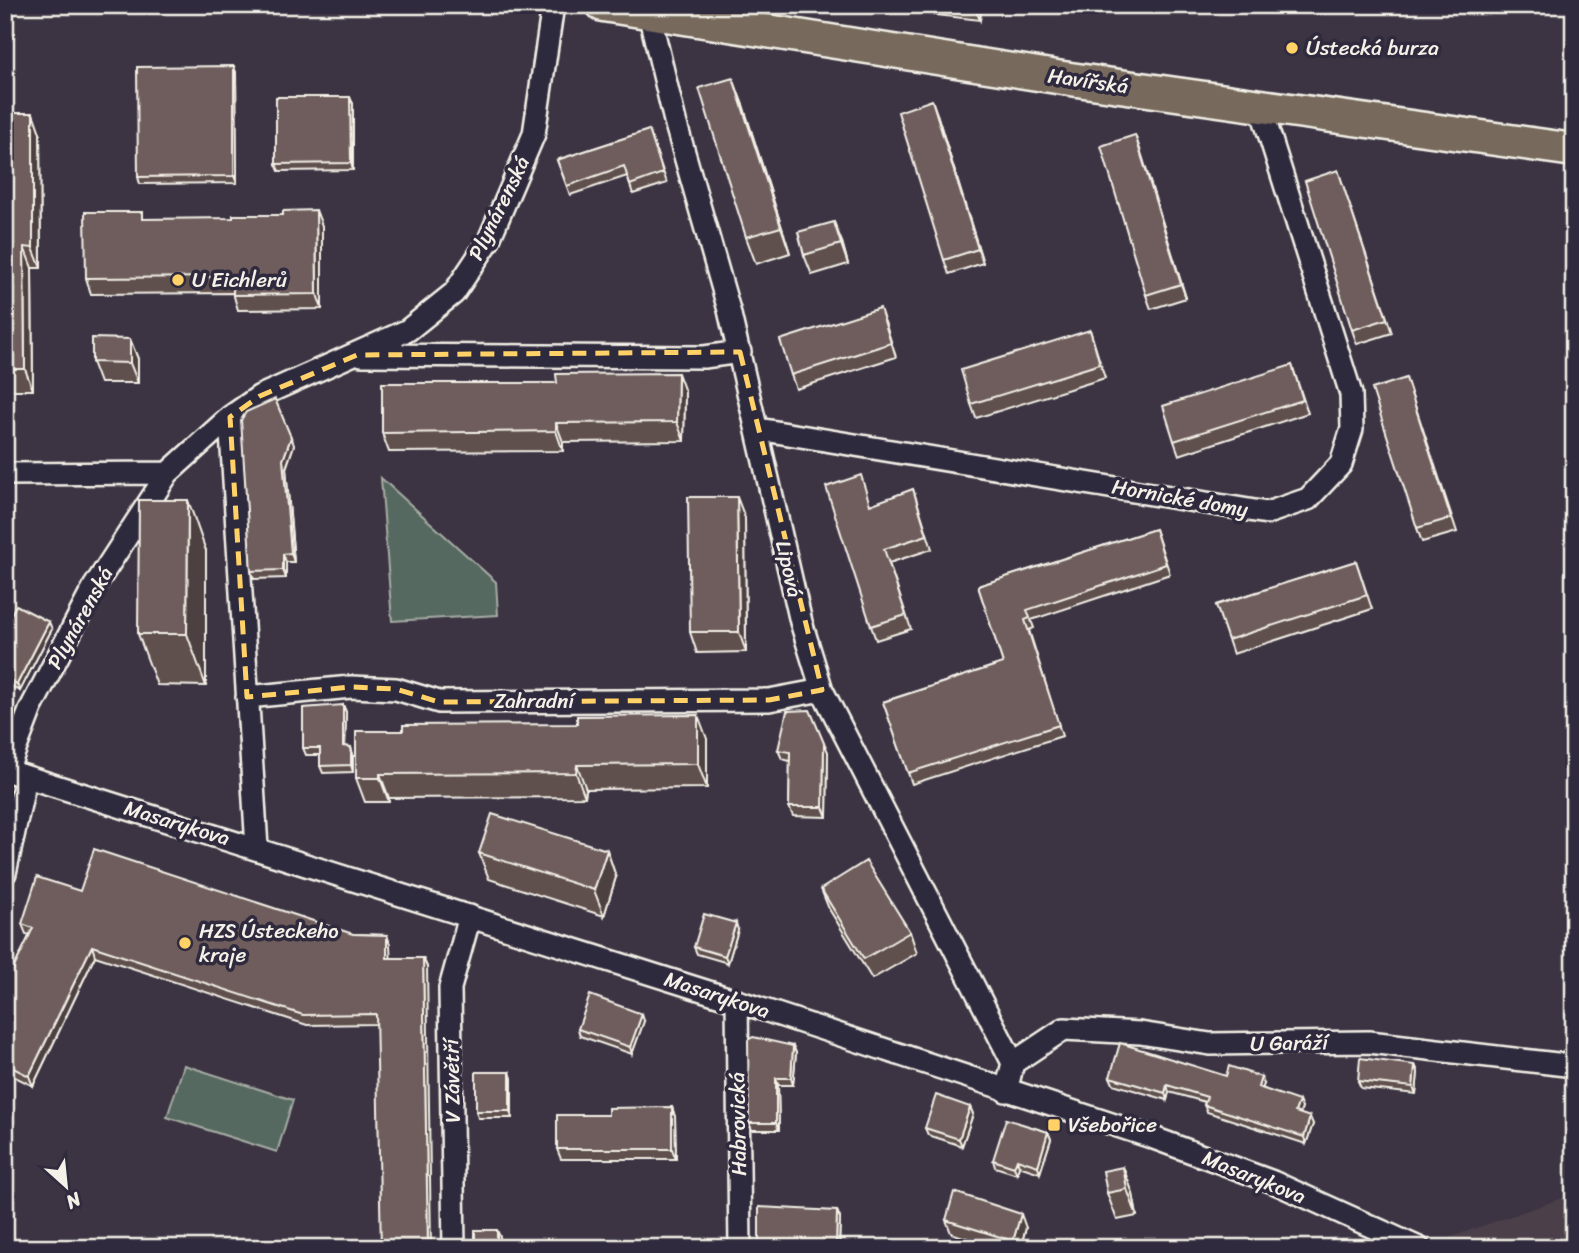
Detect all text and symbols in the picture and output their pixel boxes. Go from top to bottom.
place label: Ústecká burza [1306,29,1439,67]
marker: Ústecká burza [1284,40,1300,56]
street label: Havířská [1045,57,1131,106]
street label: Plynárenská [457,149,541,267]
place label: U Eichlerů [192,261,288,299]
marker: U Eichlerů [170,272,186,288]
street label: Hornické domy [1109,467,1251,529]
street label: Lipová [764,537,814,602]
street label: Plynárenská [36,559,124,676]
street label: Zahradní [494,682,576,720]
street label: Masarykova [119,789,235,857]
place label: HZS Ústeckeho kraje [199,912,339,974]
marker: HZS Ústeckeho kraje [177,935,193,951]
street label: Masarykova [659,960,775,1030]
street label: U Garáží [1250,1023,1330,1063]
street label: V Závětří [432,1037,472,1123]
street label: Habrovická [718,1071,758,1176]
place label: Všebořice [1068,1106,1157,1144]
marker: Všebořice [1046,1117,1062,1133]
street label: Masarykova [1196,1139,1312,1215]
north arrow [32,1152,102,1222]
text: N [59,1183,88,1219]

